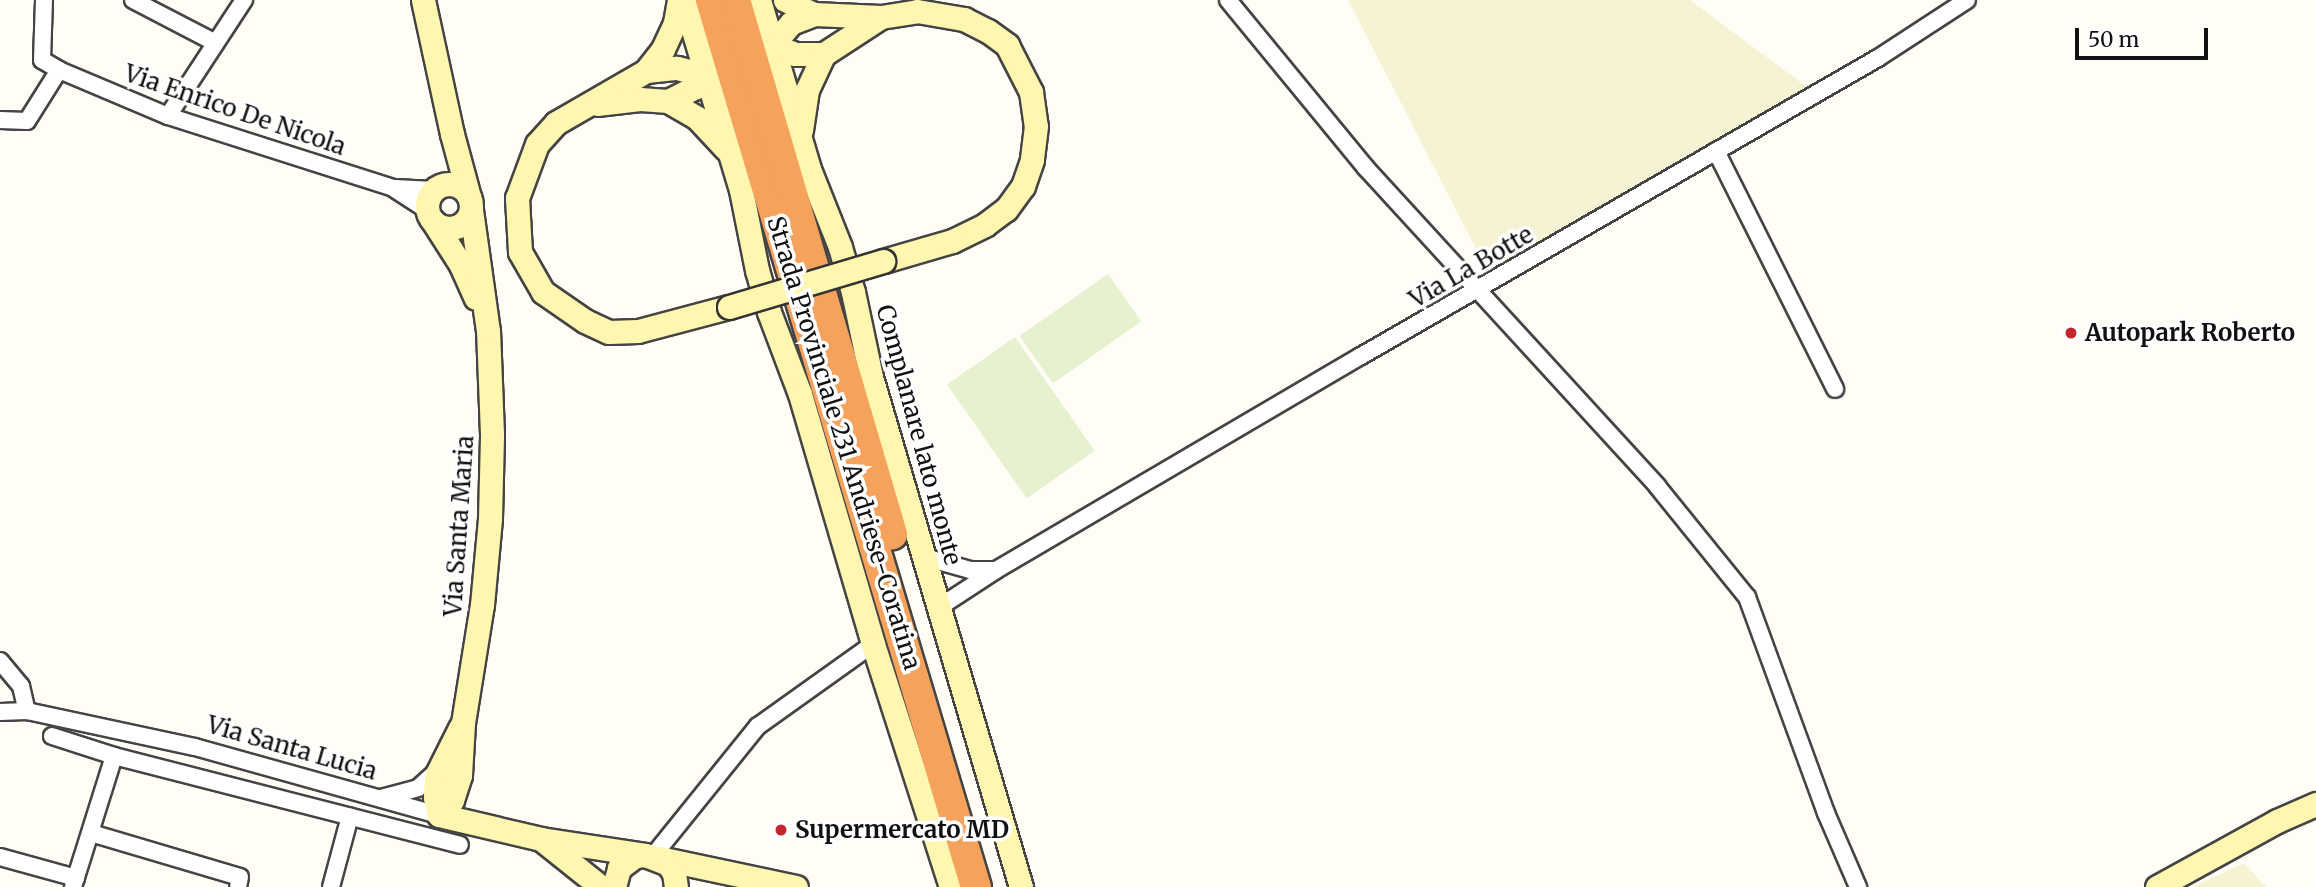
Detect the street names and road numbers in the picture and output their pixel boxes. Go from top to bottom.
street label: Via Enrico De Nicola [121,59,349,161]
street label: Strada Provinciale 231 Andriese-Coratina [761,213,927,673]
street label: Via La Botte [1404,220,1538,314]
street label: Complanare lato monte [870,302,968,568]
street label: Via Santa Maria [438,435,480,617]
street label: Via Santa Lucia [204,710,380,786]

